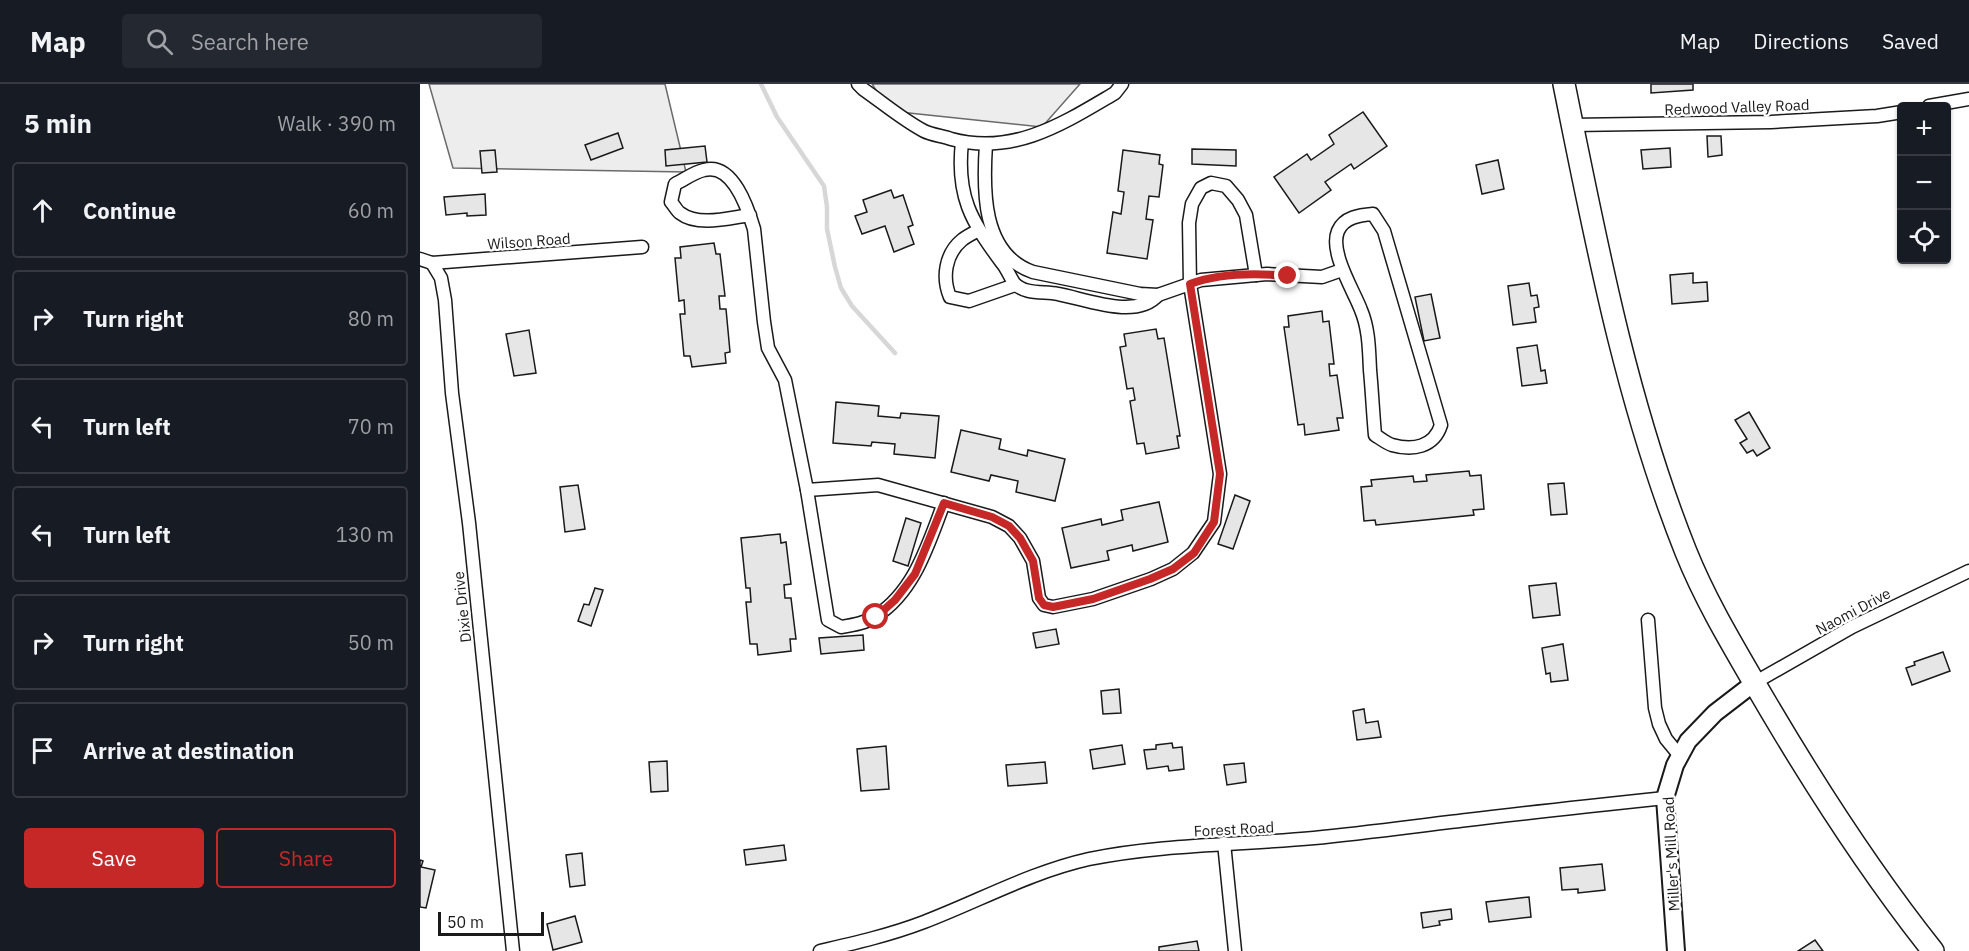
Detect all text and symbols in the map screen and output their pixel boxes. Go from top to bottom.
search box [122,14,542,68]
text: Map [30,23,86,60]
icon: search [143,25,176,58]
text: Search here [191,27,309,56]
text: Map [1680,27,1720,55]
text: Directions [1753,27,1849,55]
text: Saved [1882,27,1939,55]
street label: Redwood Valley Road [1664,95,1810,119]
map controls [1897,102,1951,264]
button: + [1897,102,1951,156]
text: 5 min [24,106,92,140]
text: Walk · 390 m [278,110,396,137]
button: − [1897,156,1951,210]
icon: ahead [26,194,59,227]
text: Continue [83,196,176,225]
text: 60 m [348,197,394,224]
button: locate [1897,210,1951,264]
street label: Wilson Road [487,229,571,253]
route end [1274,262,1300,288]
icon: right [26,302,59,335]
text: Turn right [83,304,184,333]
text: 80 m [348,305,394,332]
icon: left [26,410,59,443]
text: Turn left [83,412,171,441]
text: 70 m [348,413,394,440]
icon: left [26,518,59,551]
text: Turn left [83,520,171,549]
text: 130 m [336,521,394,548]
street label: Dixie Drive [449,570,475,644]
street label: Naomi Drive [1812,583,1894,639]
route start [862,603,888,629]
icon: right [26,626,59,659]
text: Turn right [83,628,184,657]
text: 50 m [348,629,394,656]
icon: arrive [26,734,59,767]
text: Arrive at destination [83,736,294,765]
street label: Miller's Mill Road [1659,796,1683,912]
street label: Forest Road [1193,817,1275,841]
button: Save [24,828,204,888]
button: Share [216,828,396,888]
scale bar [438,909,544,936]
text: 50 m [447,912,484,932]

